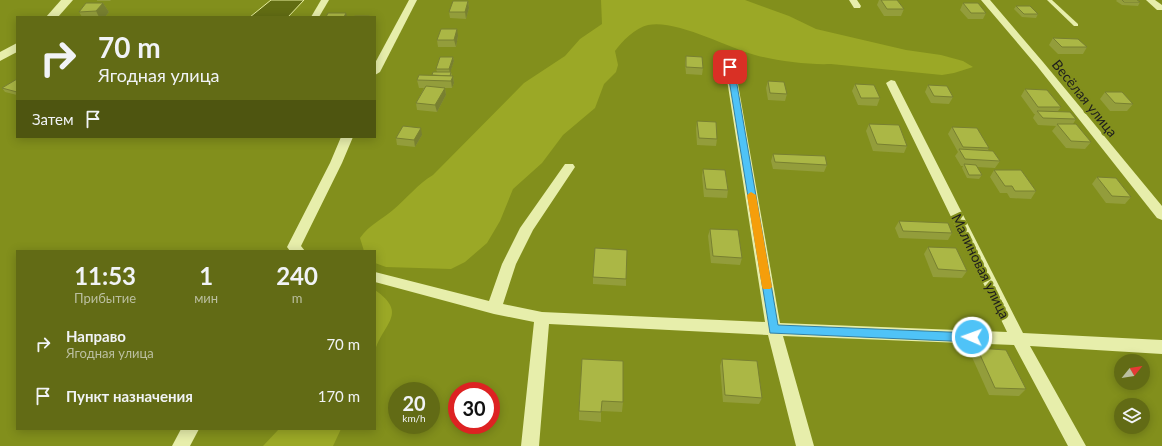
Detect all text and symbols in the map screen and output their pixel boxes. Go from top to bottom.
text: 70 m [98,30,161,64]
icon: right [32,32,84,84]
pin [713,50,747,84]
icon: arrive [719,56,741,78]
street label: Весёлая улица [1049,56,1121,140]
text: Ягодная улица [98,64,220,86]
icon: arrive [82,108,104,130]
text: Затем [32,110,74,128]
street label: Малиновая улица [948,211,1014,321]
text: 11:53 [74,261,136,290]
text: 1 [199,261,213,290]
text: 240 [276,261,318,290]
text: Прибытие [74,290,136,306]
text: мин [194,290,218,306]
text: m [292,290,302,306]
position arrow [951,316,993,358]
text: Направо [66,327,126,345]
icon: right [32,333,54,355]
text: 70 m [326,335,360,353]
text: Ягодная улица [66,345,154,361]
north arrow [1114,354,1150,390]
map controls [1114,354,1150,434]
speed limit sign: 30 [448,382,500,434]
icon: arrive [32,385,54,407]
text: Пункт назначения [66,387,193,405]
text: 170 m [318,387,360,405]
text: 20 [402,391,426,415]
button: layers [1114,398,1150,434]
text: km/h [402,412,426,424]

